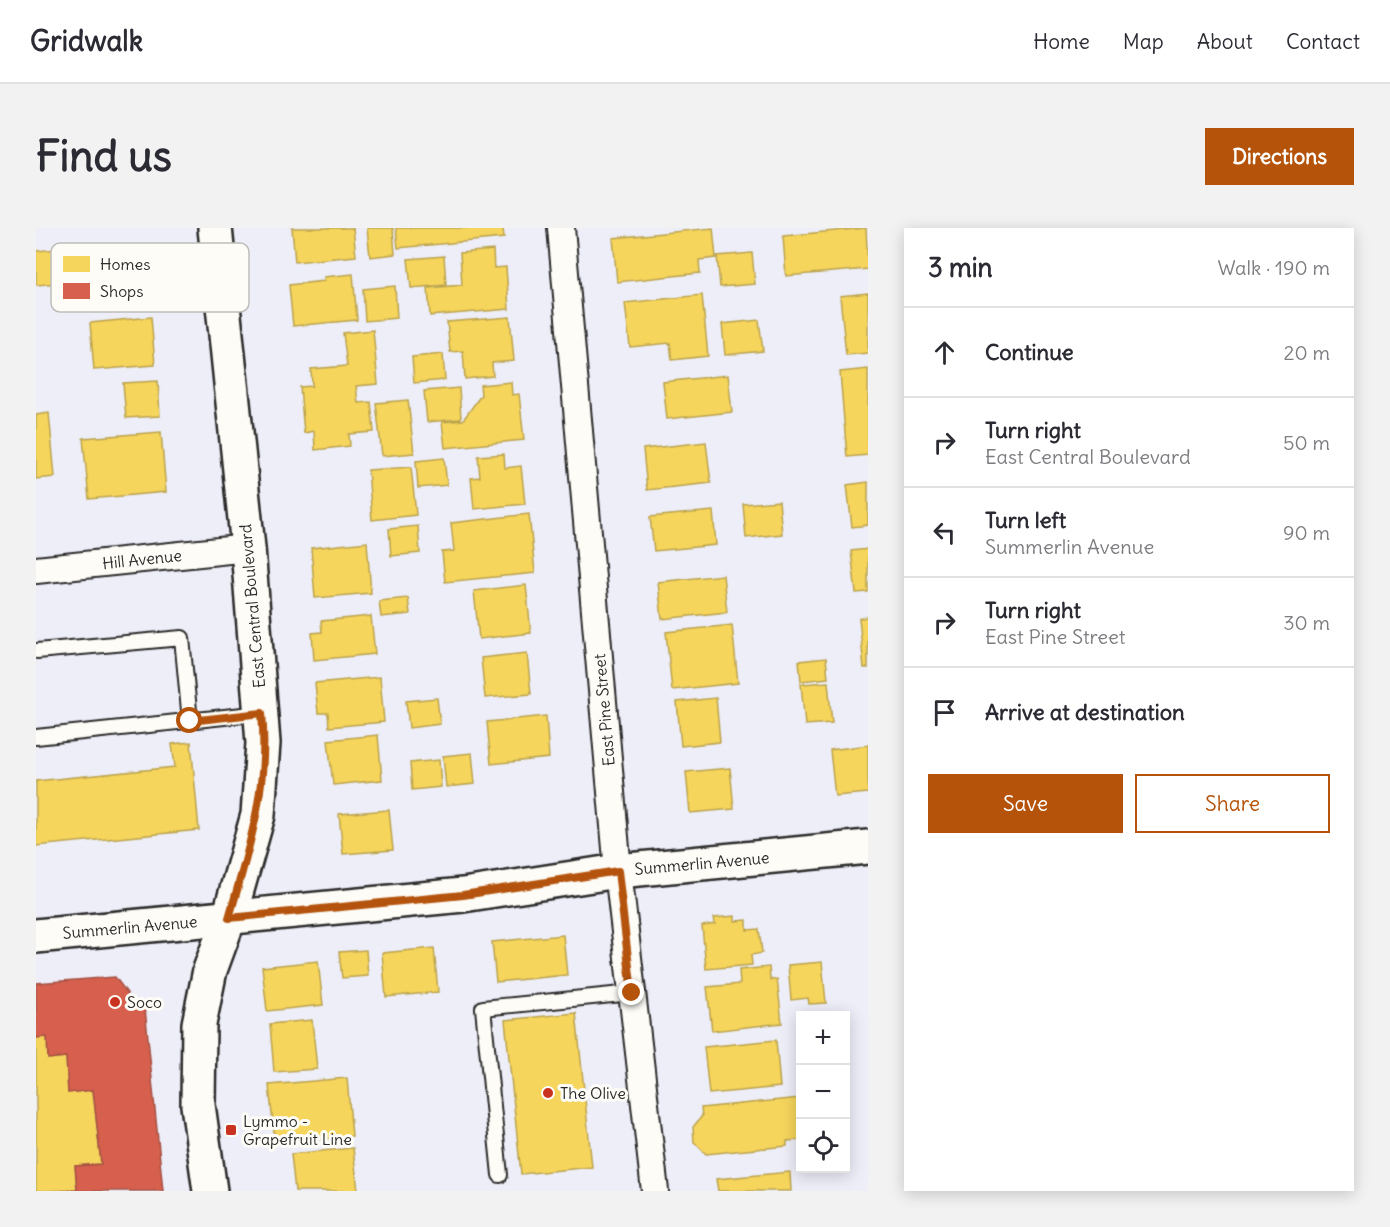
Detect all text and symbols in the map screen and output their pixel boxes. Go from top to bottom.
text: Gridwalk [30,23,143,59]
text: Home [1033,28,1090,55]
text: Map [1123,28,1164,55]
text: About [1197,28,1253,55]
text: Contact [1286,28,1360,55]
button: Directions [1205,128,1354,185]
text: Find us [36,130,172,182]
legend [51,243,249,312]
text: 3 min [928,251,993,284]
text: Homes [100,254,150,274]
text: Walk · 190 m [1218,255,1330,280]
text: Shops [100,281,144,301]
icon: ahead [928,336,961,369]
text: Continue [985,338,1074,366]
text: 20 m [1284,340,1330,365]
text: Turn right [985,416,1081,444]
icon: right [928,426,961,459]
text: 50 m [1283,430,1330,455]
text: East Central Boulevard [985,444,1191,469]
text: Turn left [985,506,1066,534]
icon: left [928,516,961,549]
text: 90 m [1283,520,1330,545]
street label: East Central Boulevard [235,523,269,689]
text: Summerlin Avenue [985,534,1154,559]
street label: Hill Avenue [101,545,183,573]
text: Turn right [985,596,1081,624]
icon: right [928,606,961,639]
text: 30 m [1283,610,1330,635]
text: East Pine Street [985,624,1125,649]
street label: East Pine Street [589,653,619,767]
icon: arrive [928,696,961,729]
text: Arrive at destination [985,698,1185,726]
route start [176,707,202,733]
button: Save [928,774,1123,833]
button: Share [1135,774,1330,833]
street label: Summerlin Avenue [634,847,770,879]
street label: Summerlin Avenue [62,911,198,943]
route end [618,979,644,1005]
place label: Soco [127,992,162,1012]
marker: Soco [108,995,122,1009]
map controls [796,1011,850,1173]
button: + [796,1011,850,1065]
button: − [796,1065,850,1119]
place label: The Olive [560,1083,626,1103]
marker: The Olive [541,1086,555,1100]
place label: Lymmo - Grapefruit Line [243,1111,352,1149]
button: locate [796,1119,850,1173]
marker: Lymmo - Grapefruit Line [224,1123,238,1137]

